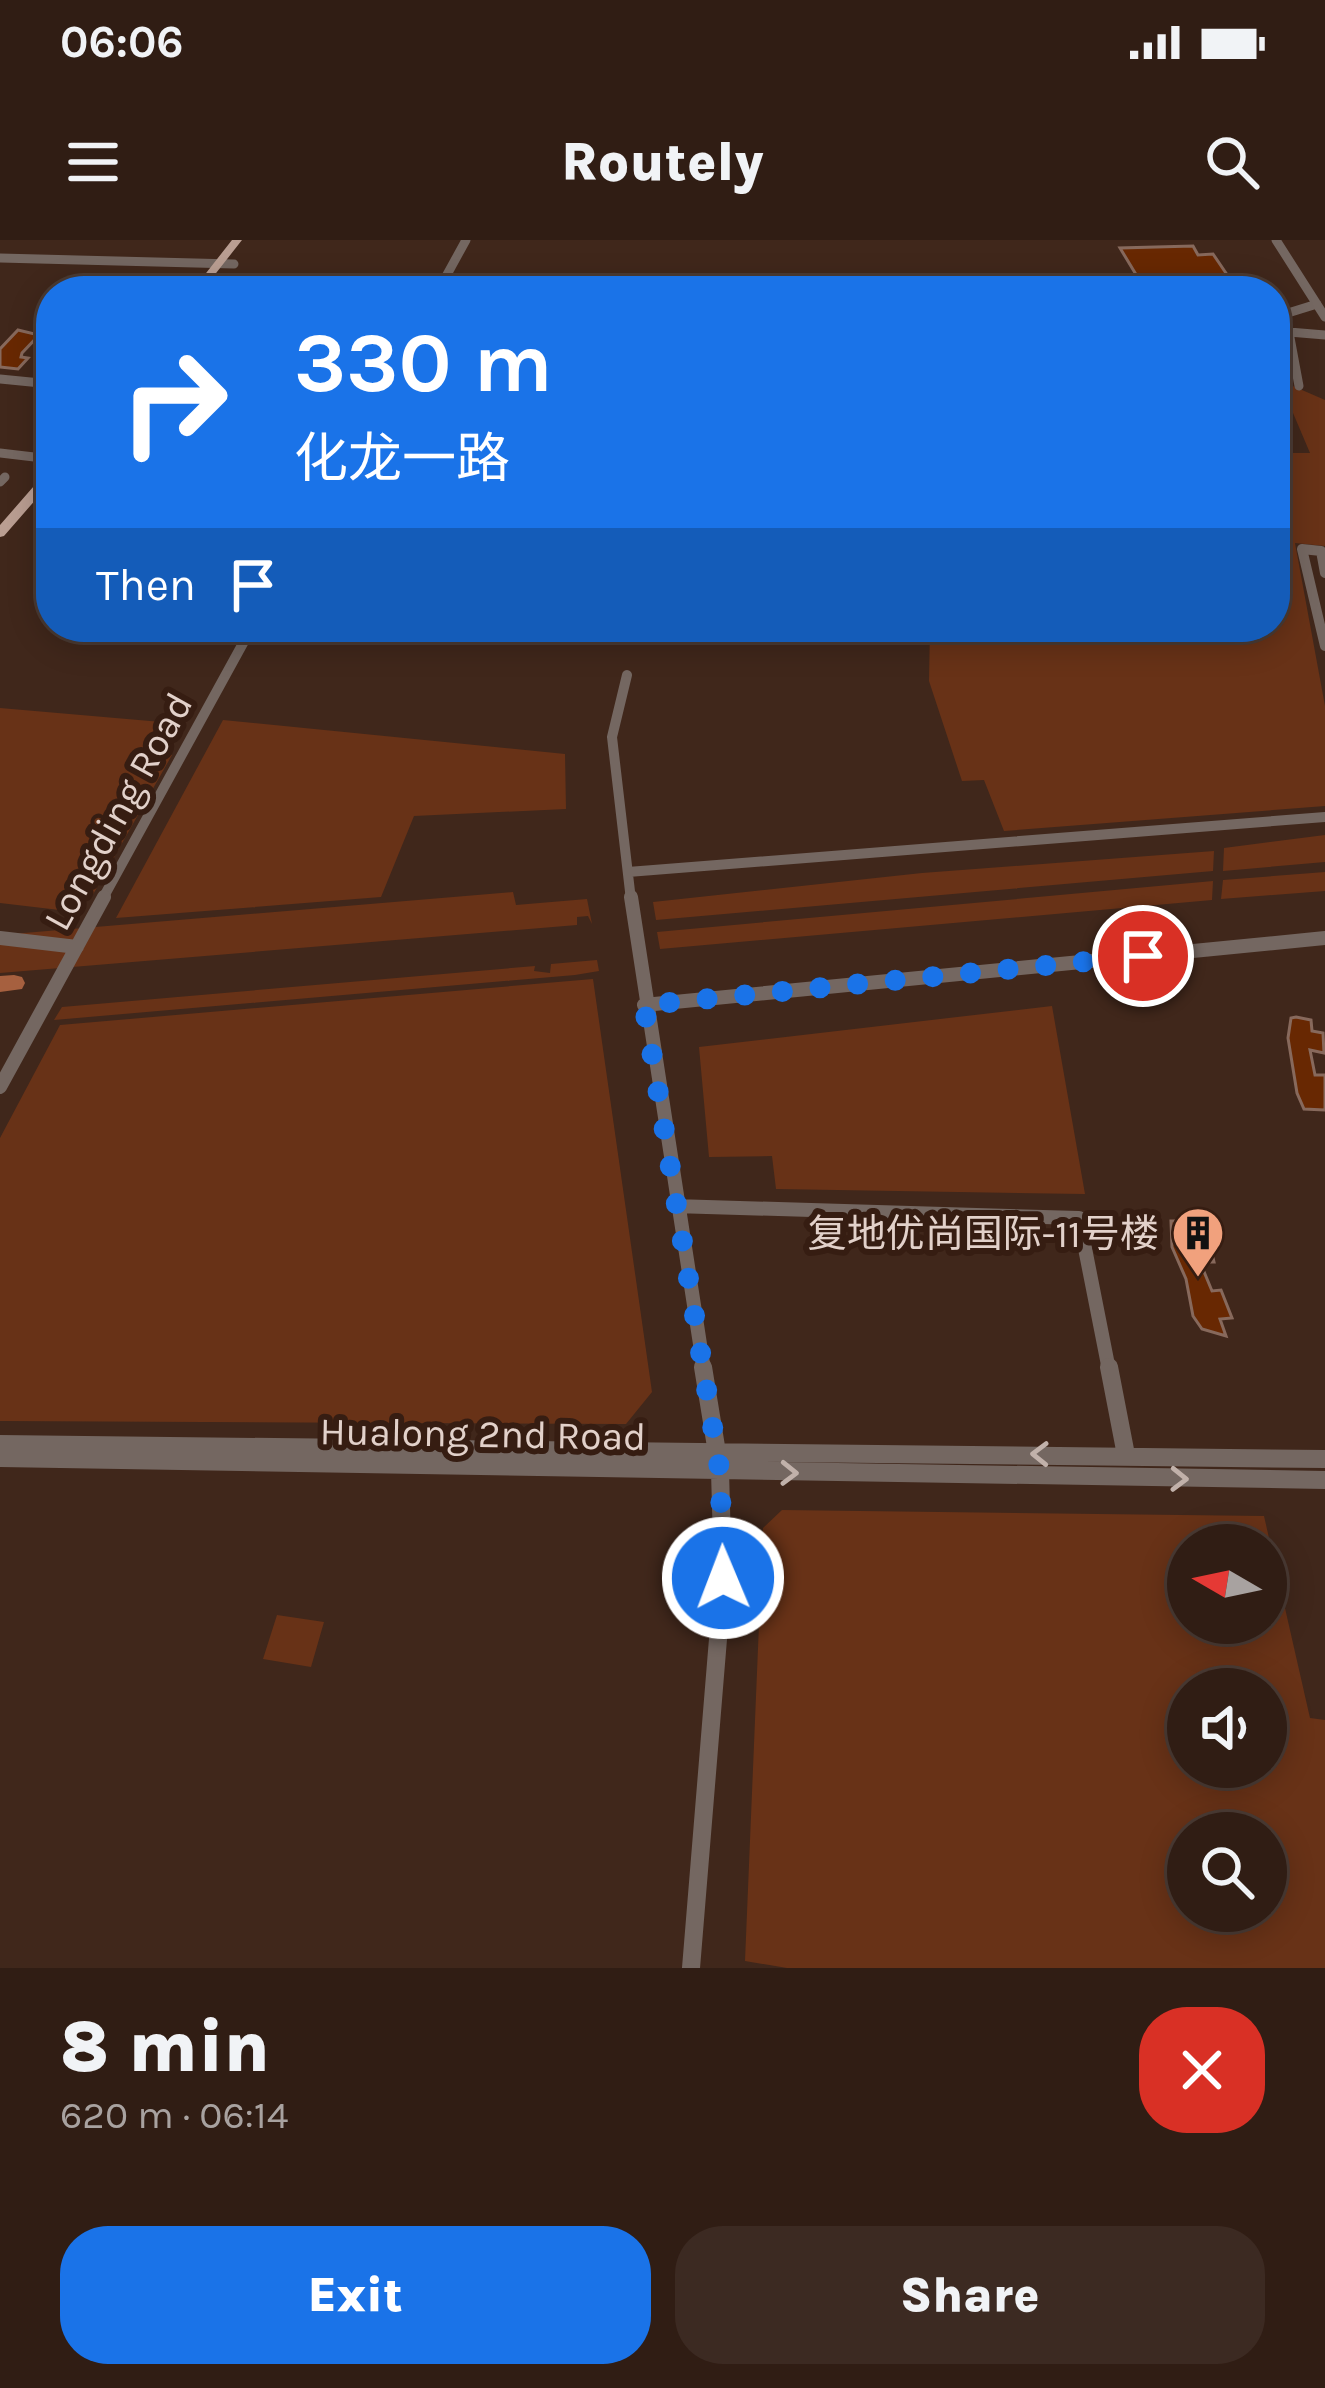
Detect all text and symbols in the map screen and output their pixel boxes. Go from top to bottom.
text: 06:06 [60,16,184,68]
icon: menu [60,129,126,195]
icon: search [1199,129,1265,195]
text: Routely [561,130,764,194]
text: 330 m [294,314,553,412]
icon: right [96,324,252,480]
text: 化龙一路 [294,427,510,491]
icon: arrive [220,552,286,618]
text: Then [96,559,196,611]
street label: Longding Road [34,685,202,938]
pin [1092,905,1194,1007]
icon: arrive [1110,923,1176,989]
building icon: 复地优尚国际-11号楼 [1170,1205,1226,1279]
place label: 复地优尚国际-11号楼 [808,1211,1159,1257]
street label: Hualong 2nd Road [319,1408,647,1460]
one-way arrow [1030,1441,1049,1467]
one-way arrow [780,1459,799,1485]
one-way arrow [1170,1465,1189,1491]
position arrow [660,1515,786,1641]
north arrow [1167,1524,1287,1644]
map controls [1167,1524,1287,1932]
button: sound [1167,1668,1287,1788]
button: search [1167,1812,1287,1932]
text: 8 min [60,2005,270,2089]
button: close [1139,2007,1265,2133]
text: 620 m · 06:14 [60,2092,288,2138]
button: Exit [60,2226,651,2364]
button: Share [675,2226,1265,2364]

